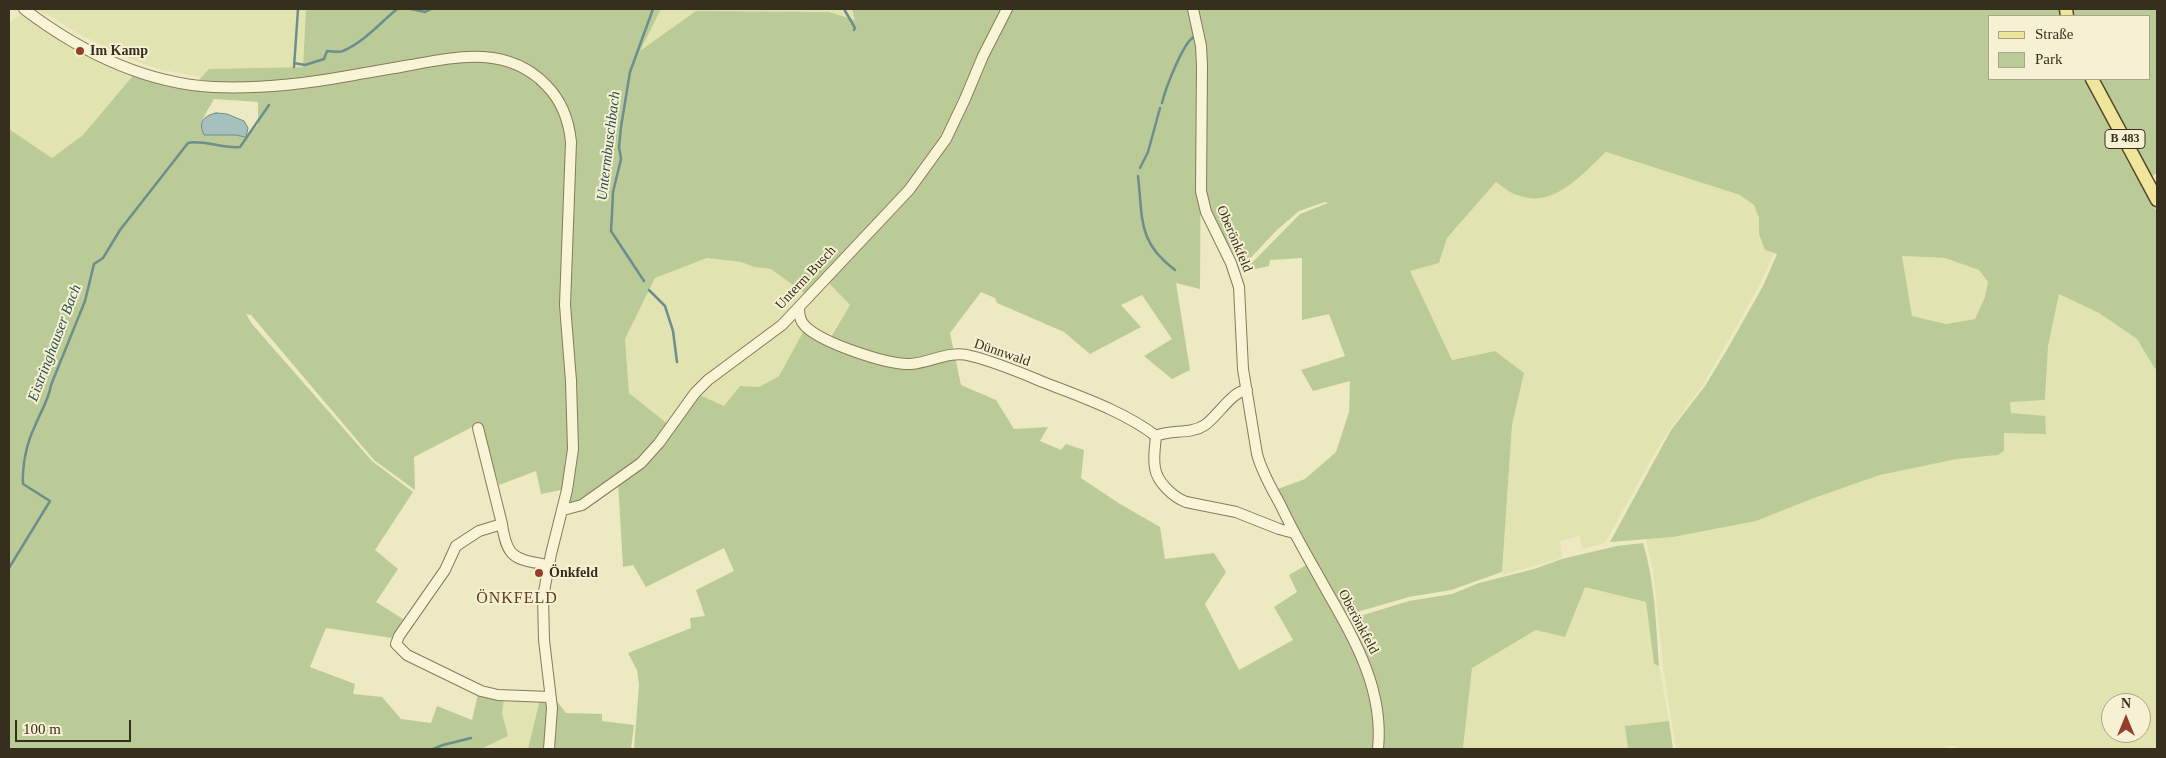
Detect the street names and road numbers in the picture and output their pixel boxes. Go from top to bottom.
road number: B 483 [2105,130,2145,148]
street label: Oberönkfeld [1212,203,1256,275]
street label: Unterm Busch [772,243,840,313]
street label: Dünnwald [972,336,1032,370]
street label: Oberönkfeld [1334,587,1382,657]

